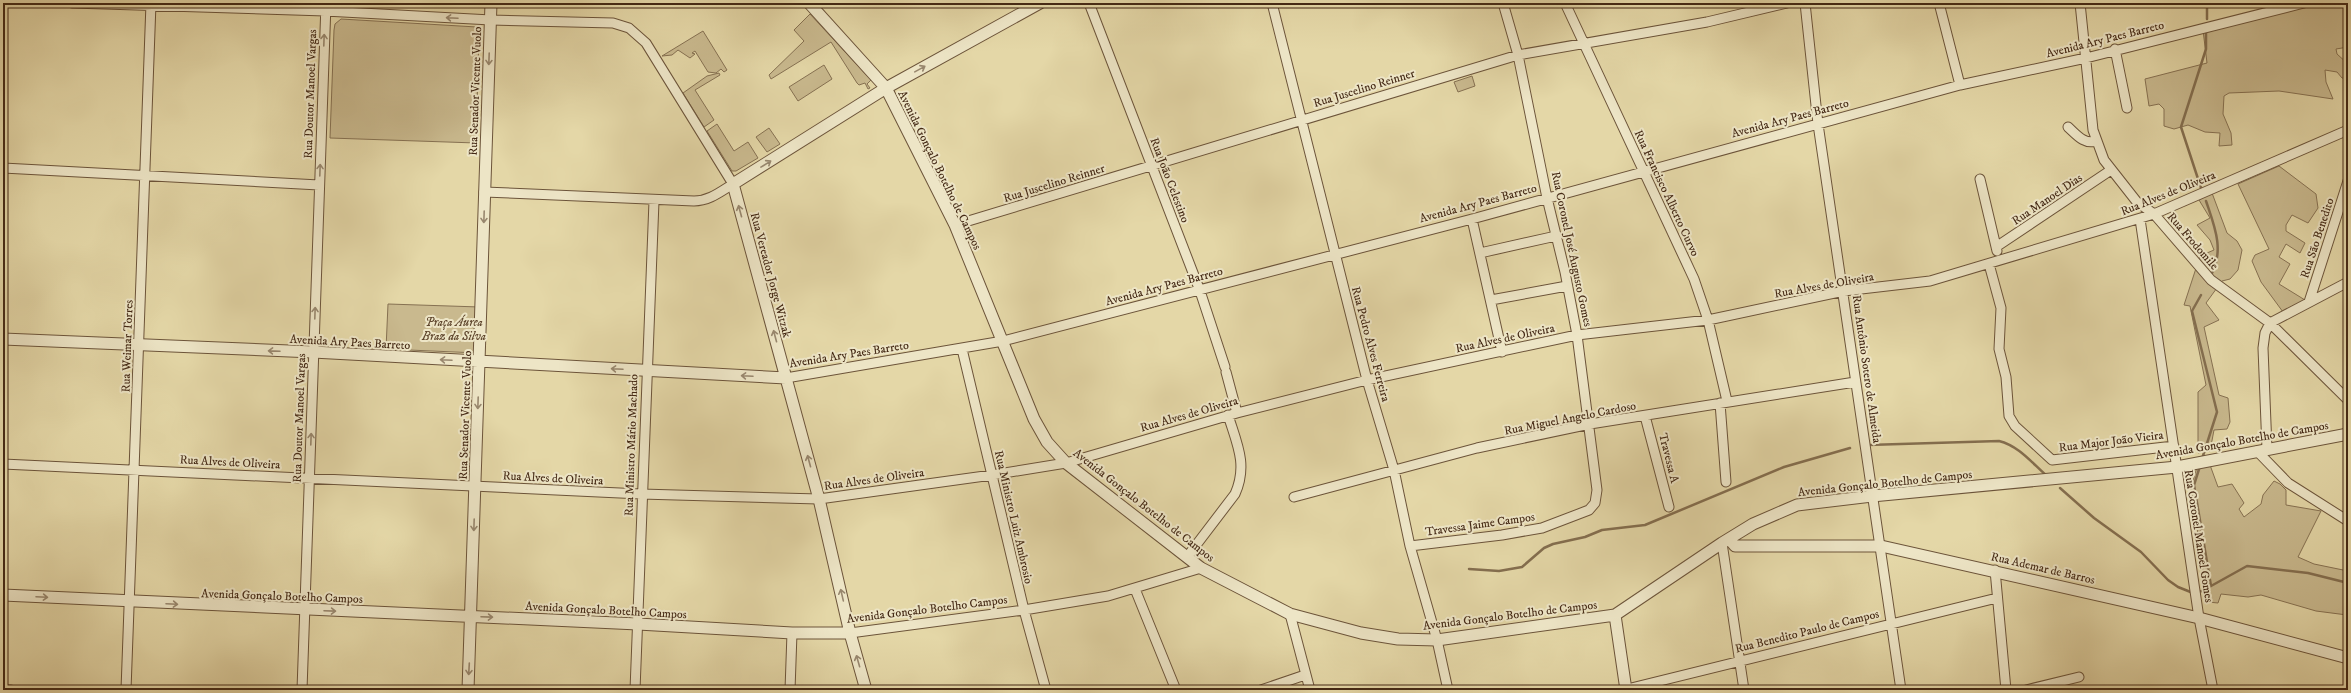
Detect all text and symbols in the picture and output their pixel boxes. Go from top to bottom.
one-way arrow [446,15,459,22]
street label: Avenida Ary Paes Barreto [2045,18,2166,61]
street label: Rua Senador Vicente Vuolo [466,26,485,156]
street label: Rua Doutor Manoel Vargas [301,29,320,159]
one-way arrow [321,34,328,47]
one-way arrow [485,52,493,65]
one-way arrow [914,65,926,72]
street label: Rua Juscelino Reinner [1312,66,1417,111]
street label: Avenida Gonçalo Botelho de Campos [894,88,985,252]
street label: Avenida Ary Paes Barreto [1730,96,1851,141]
street label: Rua Francisco Alberto Curvo [1631,128,1703,259]
street label: Rua João Celestino [1146,136,1193,225]
one-way arrow [760,159,772,167]
street label: Rua Juscelino Reinner [1002,161,1107,206]
one-way arrow [316,164,323,177]
street label: Rua Alves de Oliveira [2119,167,2219,219]
street label: Rua Coronel José Augusto Gomes [1548,170,1595,328]
street label: Rua Manoel Dias [2009,170,2085,229]
street label: Avenida Ary Paes Barreto [1418,181,1539,226]
street label: Rua São Benedito [2297,196,2338,280]
one-way arrow [736,204,743,217]
one-way arrow [480,210,488,223]
street label: Rua Frodomile [2164,210,2222,273]
street label: Rua Vereador Jorge Witzak [747,211,794,339]
street label: Avenida Ary Paes Barreto [1104,264,1225,309]
street label: Rua Alves de Oliveira [1773,269,1876,302]
street label: Rua Pedro Alves Ferreira [1348,285,1393,404]
street label: Rua Antônio Sotero de Almeida [1849,294,1884,445]
street label: Rua Weimar Torres [118,299,137,393]
one-way arrow [311,307,318,320]
park label: Praça Áurea Braz da Silva [421,314,486,344]
street label: Rua Alves de Oliveira [1454,320,1557,356]
one-way arrow [771,330,778,343]
street label: Avenida Ary Paes Barreto [289,332,411,353]
street label: Avenida Ary Paes Barreto [788,338,910,371]
one-way arrow [268,347,281,355]
street label: Rua Senador Vicente Vuolo [456,350,475,480]
street label: Rua Doutor Manoel Vargas [290,353,309,483]
one-way arrow [440,356,453,363]
one-way arrow [611,366,624,373]
one-way arrow [741,372,754,380]
street label: Rua Ministro Mário Machado [622,374,641,516]
street label: Rua Alves de Oliveira [1139,393,1241,436]
one-way arrow [474,396,482,409]
street label: Rua Miguel Angelo Cardoso [1503,398,1638,439]
street label: Avenida Gonçalo Botelho de Campos [2154,418,2330,463]
street label: Rua Major João Vieira [2058,428,2165,455]
street label: Travessa A [1655,432,1682,485]
one-way arrow [307,433,314,446]
street label: Avenida Gonçalo Botelho de Campos [1070,446,1217,565]
street label: Rua Ministro Luiz Ambrosio [991,449,1036,585]
street label: Rua Alves de Oliveira [179,452,282,473]
one-way arrow [805,455,812,468]
street label: Rua Alves de Oliveira [823,465,926,494]
street label: Avenida Gonçalo Botelho de Campos [1797,467,1973,500]
street label: Rua Alves de Oliveira [502,468,605,489]
street label: Rua Coronel Manoel Gomes [2181,469,2216,604]
street label: Travessa Jaime Campos [1424,509,1536,540]
one-way arrow [471,518,478,531]
street label: Rua Ademar de Barros [1989,549,2096,588]
street label: Avenida Gonçalo Botelho Campos [201,586,363,607]
one-way arrow [837,588,845,601]
street label: Avenida Gonçalo Botelho Campos [846,592,1008,627]
one-way arrow [35,593,48,601]
street label: Avenida Gonçalo Botelho de Campos [1422,597,1598,634]
street label: Avenida Gonçalo Botelho Campos [525,599,687,622]
one-way arrow [165,600,178,608]
street label: Rua Benedito Paulo de Campos [1734,606,1881,657]
one-way arrow [323,607,336,615]
one-way arrow [480,613,493,621]
one-way arrow [854,655,861,668]
one-way arrow [465,662,473,675]

